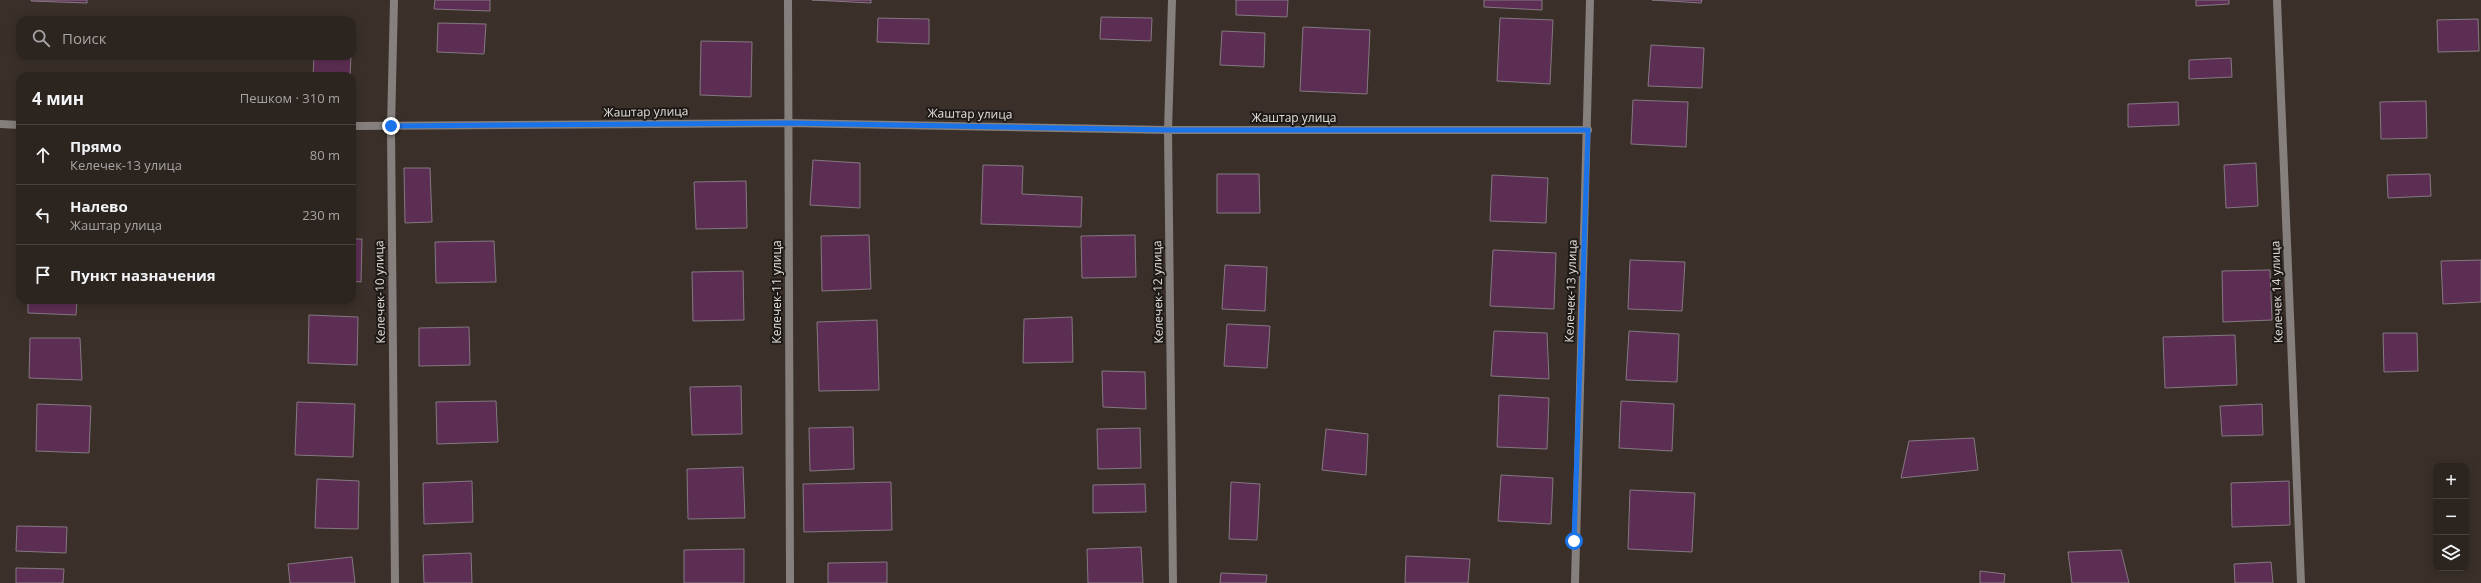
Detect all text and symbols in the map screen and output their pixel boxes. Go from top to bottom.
search box [16,16,356,60]
icon: search [30,27,52,49]
text: Поиск [62,28,106,48]
text: 4 мин [32,87,84,110]
text: Пешком · 310 m [240,89,340,107]
street label: Жаштар улица [603,102,689,121]
street label: Жаштар улица [927,104,1013,123]
street label: Жаштар улица [1252,109,1336,126]
route end [382,117,400,135]
text: Прямо [70,136,122,156]
icon: ahead [32,144,54,166]
text: 80 m [310,146,340,164]
text: Келечек-13 улица [70,156,182,174]
text: Налево [70,196,128,216]
icon: left [32,204,54,226]
text: 230 m [302,206,340,224]
text: Жаштар улица [70,216,162,234]
street label: Келечек-13 улица [1560,239,1581,343]
street label: Келечек-10 улица [370,240,389,344]
street label: Келечек-11 улица [768,240,785,344]
street label: Келечек-12 улица [1148,240,1167,344]
street label: Келечек 14 улица [2266,240,2287,344]
icon: arrive [32,264,54,286]
text: Пункт назначения [70,265,216,285]
map controls [2433,463,2469,571]
button: + [2433,463,2469,499]
button: − [2433,499,2469,535]
route start [1565,532,1583,550]
button: layers [2433,535,2469,571]

